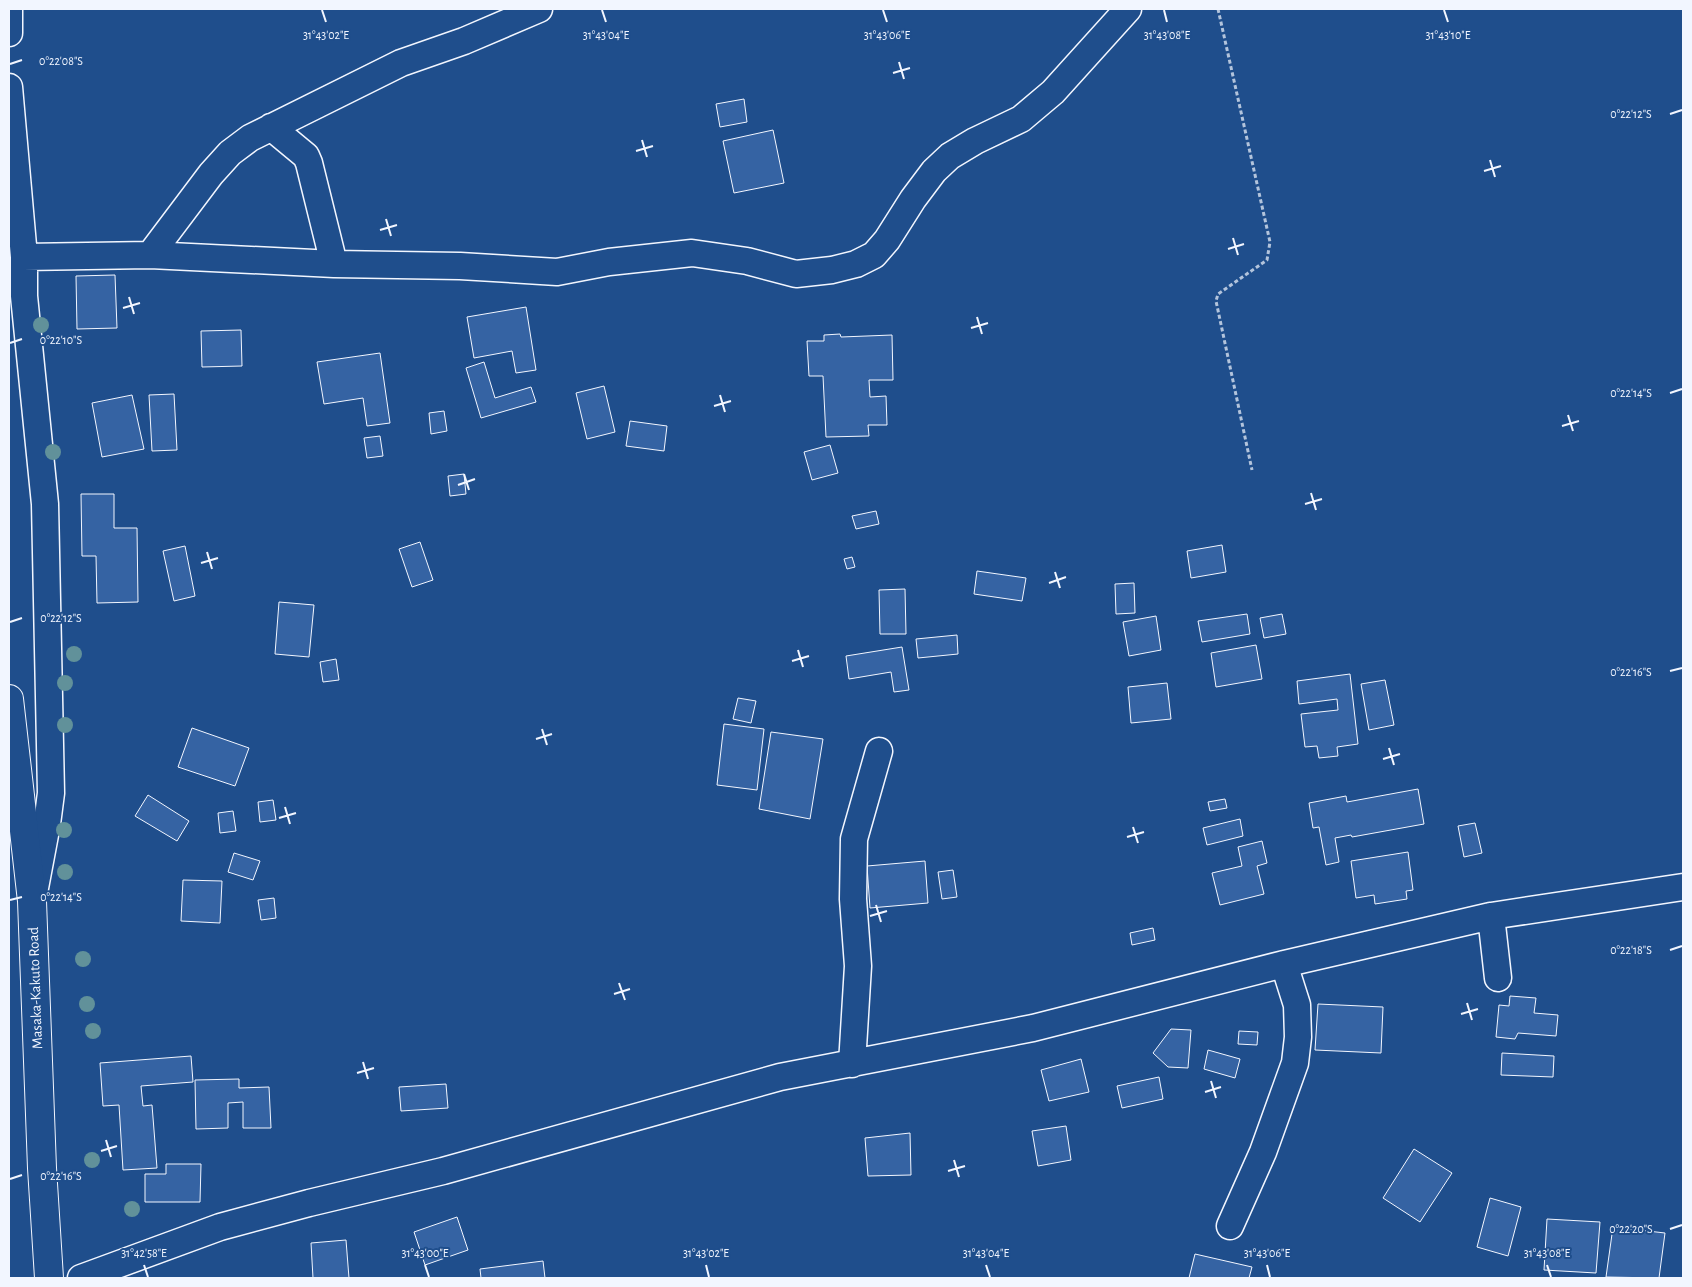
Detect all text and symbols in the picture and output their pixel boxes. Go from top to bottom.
text: 31°43'02"E [303,29,349,41]
text: 31°43'04"E [583,29,629,41]
text: 31°43'06"E [864,29,910,41]
text: 31°43'08"E [1144,29,1190,41]
text: 31°43'10"E [1426,29,1471,41]
text: 0°22'08"S [39,55,83,67]
text: 0°22'12"S [1610,108,1652,120]
text: 0°22'10"S [40,334,82,346]
text: 0°22'14"S [1610,387,1652,399]
text: 0°22'12"S [40,612,82,624]
text: 0°22'16"S [1610,666,1652,678]
text: 0°22'14"S [40,891,82,903]
street label: Masaka-Kakuto Road [26,926,45,1049]
text: 0°22'18"S [1610,944,1652,956]
text: 0°22'16"S [40,1170,82,1182]
text: 0°22'20"S [1609,1223,1653,1235]
text: 31°42'58"E [121,1247,167,1259]
text: 31°43'00"E [401,1247,449,1259]
text: 31°43'02"E [683,1247,729,1259]
text: 31°43'04"E [963,1247,1009,1259]
text: 31°43'06"E [1244,1247,1290,1259]
text: 31°43'08"E [1524,1247,1570,1259]

